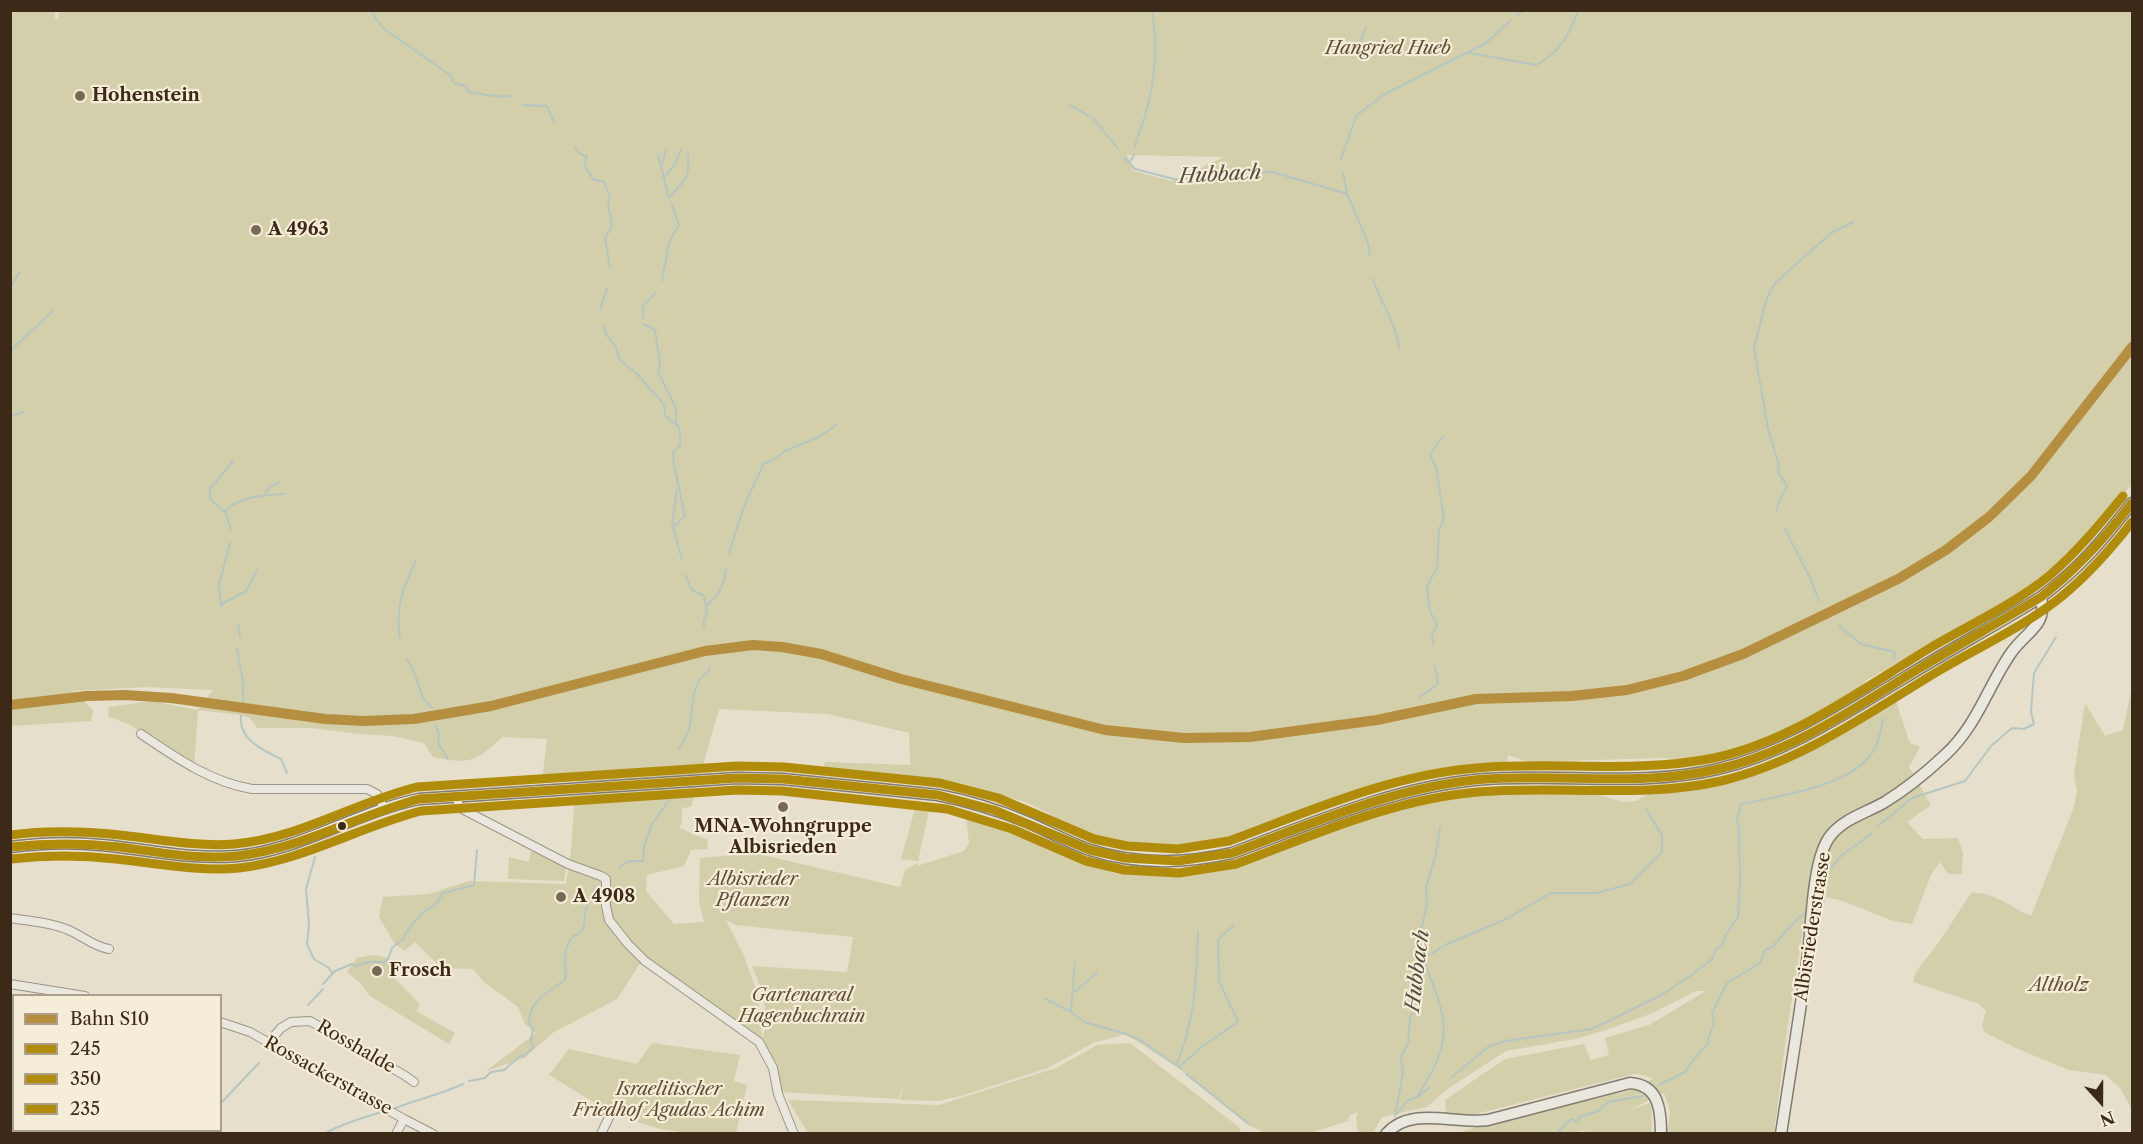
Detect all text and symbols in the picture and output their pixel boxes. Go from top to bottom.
park label: Hangried Hueb [1325,38,1451,60]
place label: Hohenstein [92,85,200,107]
marker: Hohenstein [73,89,87,103]
water label: Hubbach [1178,161,1262,189]
place label: A 4963 [268,219,329,241]
marker: A 4963 [249,223,263,237]
marker: MNA-Wohngruppe Albisrieden [776,800,790,814]
place label: MNA-Wohngruppe Albisrieden [694,816,872,858]
unlabelled marker [336,820,348,832]
street label: Albisriederstrasse [1790,851,1836,1003]
park label: Albisrieder Pflanzen [708,869,798,912]
place label: A 4908 [573,886,635,908]
marker: A 4908 [554,890,568,904]
water label: Hubbach [1401,928,1435,1014]
place label: Frosch [389,960,452,982]
marker: Frosch [370,964,384,978]
park label: Altholz [2029,975,2089,997]
park label: Gartenareal Hagenbuchrain [739,985,865,1028]
legend [12,994,222,1132]
text: Bahn S10 [70,1008,149,1030]
street label: Rosshalde [313,1016,399,1078]
street label: Rossackerstrasse [260,1032,396,1120]
text: 245 [70,1038,101,1060]
text: 350 [70,1068,101,1090]
north arrow [2071,1072,2131,1132]
park label: Israelitischer Friedhof Agudas Achim [573,1079,765,1122]
text: 235 [70,1098,100,1120]
text: N [2097,1107,2118,1131]

